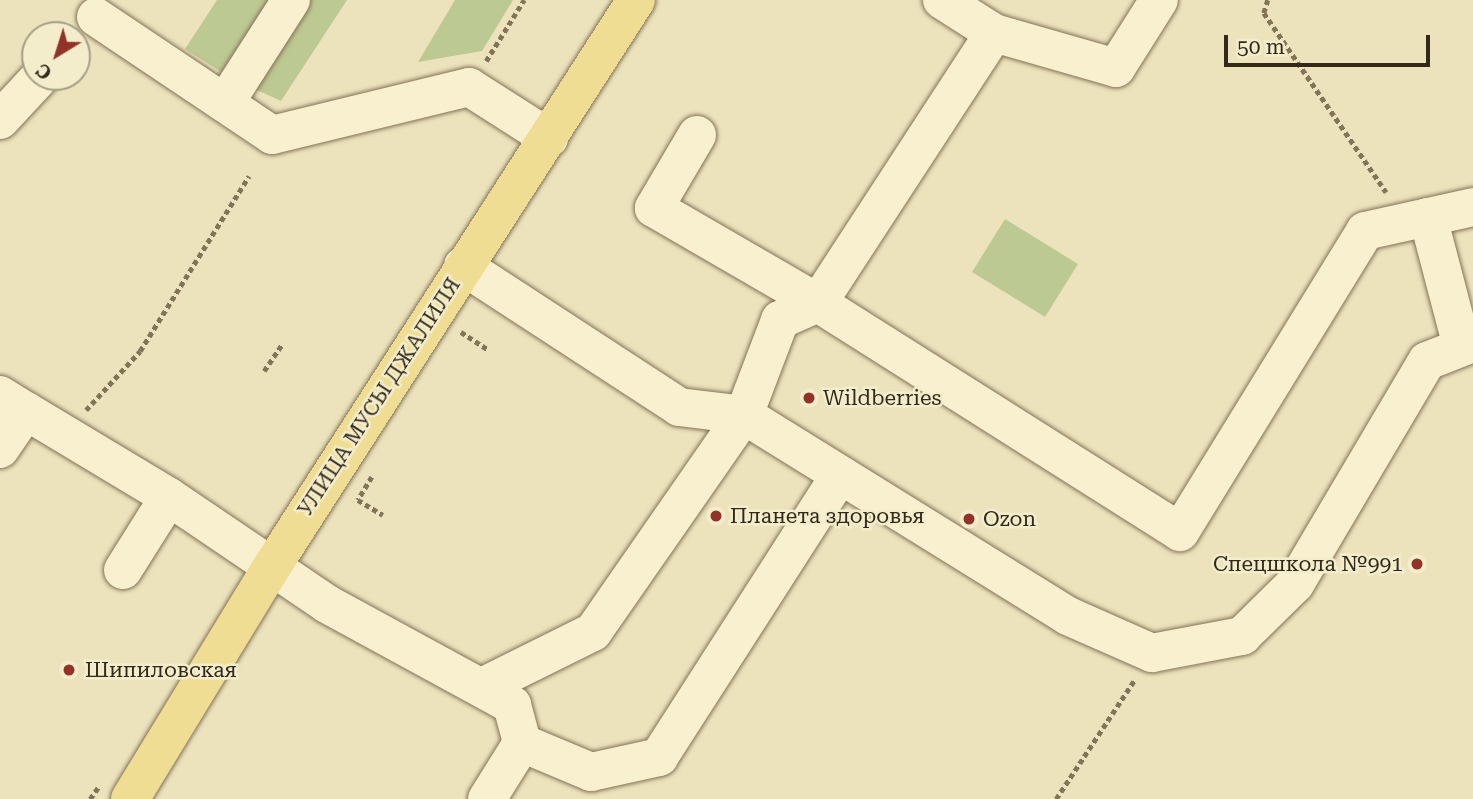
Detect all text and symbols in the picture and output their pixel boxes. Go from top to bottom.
north arrow [21,21,91,91]
scale bar [1228,21,1434,65]
text: 50 m [1237,35,1285,59]
text: С [32,58,56,85]
street label: УЛИЦА МУСЫ ДЖАЛИЛЯ [292,273,466,521]
place label: Wildberries [823,385,941,411]
marker: Wildberries [801,390,817,406]
place label: Планета здоровья [730,503,925,529]
place label: Ozon [983,506,1036,532]
marker: Планета здоровья [708,508,724,524]
marker: Ozon [961,511,977,527]
place label: Спецшкола №991 [1213,551,1403,577]
marker: Спецшкола №991 [1409,556,1425,572]
place label: Шипиловская [85,657,237,683]
marker: Шипиловская [59,660,79,680]

